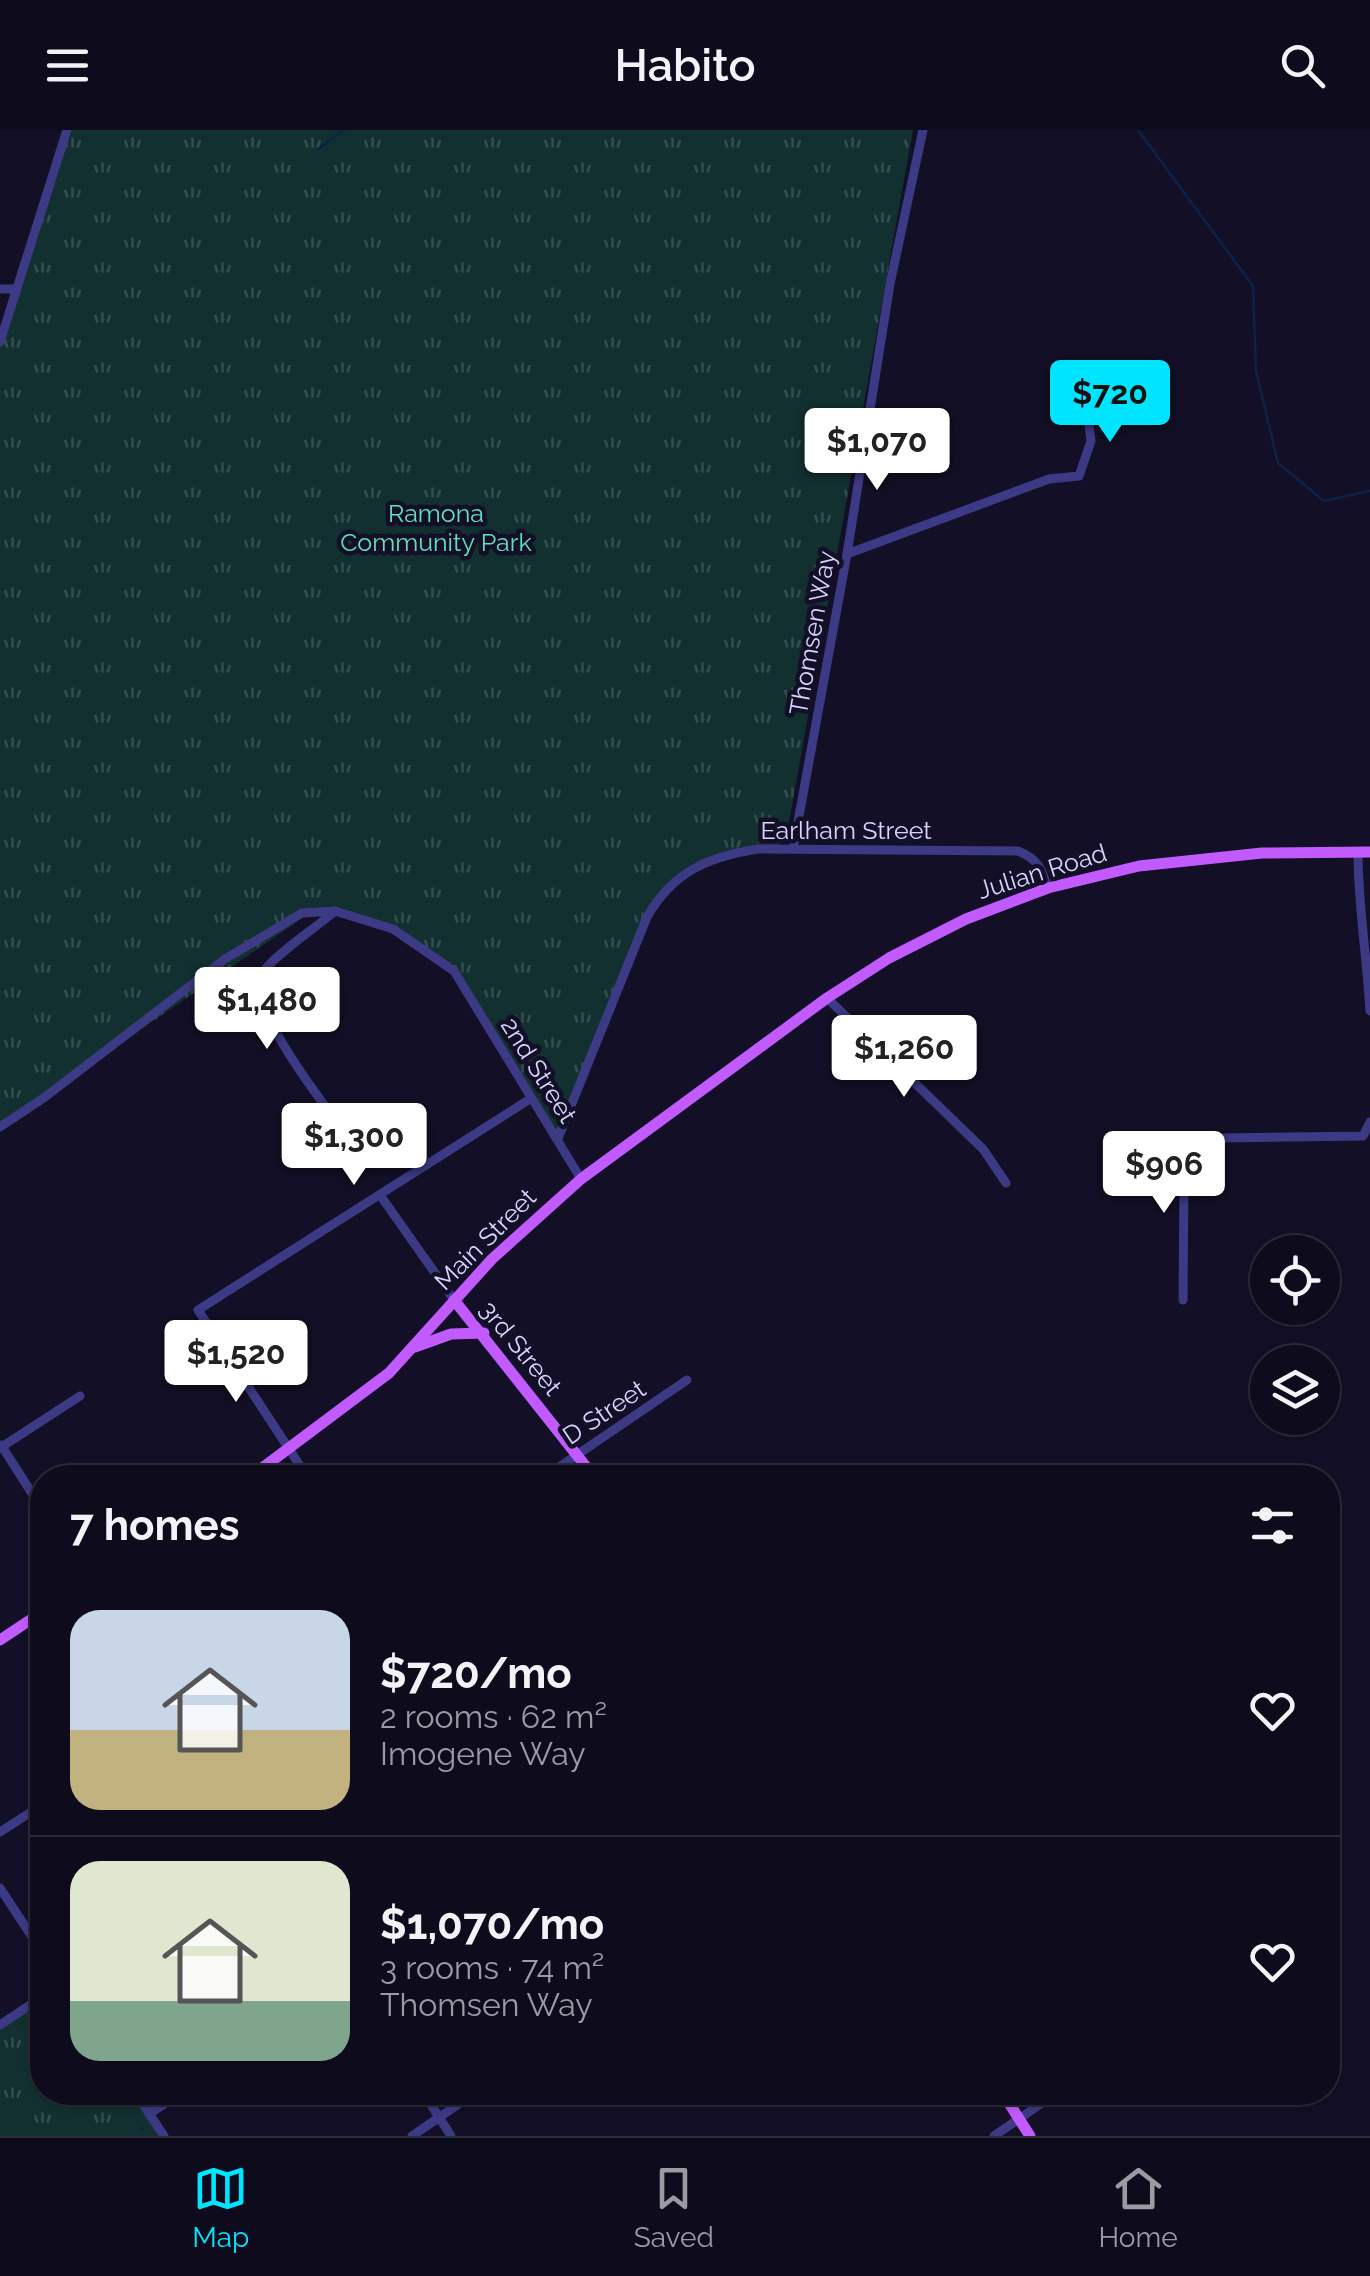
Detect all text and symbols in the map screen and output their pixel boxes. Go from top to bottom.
icon: menu [40,38,95,93]
icon: search [1275,38,1330,93]
text: Habito [614,39,756,92]
pin: $720 [1051,360,1169,445]
text: $720 [1072,374,1148,411]
pin: $1,070 [796,408,958,493]
text: $1,070 [827,422,927,459]
park label: Ramona Community Park [340,498,533,557]
street label: Thomsen Way [783,548,841,717]
street label: Earlham Street [760,815,932,845]
street label: Julian Road [974,837,1110,905]
pin: $1,480 [186,967,348,1052]
text: $1,480 [217,981,317,1018]
street label: 2nd Street [495,1012,584,1129]
pin: $1,260 [823,1015,985,1100]
text: $1,260 [854,1029,954,1066]
pin: $1,300 [273,1103,435,1188]
text: $1,300 [304,1117,404,1154]
pin: $906 [1105,1131,1223,1216]
text: $906 [1125,1145,1203,1182]
street label: Main Street [428,1182,542,1296]
map controls [1250,1235,1340,1435]
button: locate [1250,1235,1340,1325]
street label: 3rd Street [474,1295,569,1402]
pin: $1,520 [155,1320,317,1405]
text: $1,520 [187,1334,285,1371]
button: layers [1250,1345,1340,1435]
street label: D Street [557,1373,652,1451]
icon: filters [1245,1498,1300,1553]
text: 7 homes [70,1501,239,1550]
text: $720/mo [380,1649,572,1698]
icon: home [150,1650,270,1770]
icon: heart [1245,1683,1300,1738]
text: 2 rooms · 62 m² [380,1698,607,1735]
text: Imogene Way [380,1735,586,1772]
text: $1,070/mo [380,1900,604,1949]
icon: home [150,1901,270,2021]
icon: heart [1245,1934,1300,1989]
text: 3 rooms · 74 m² [380,1949,604,1986]
text: Thomsen Way [380,1986,593,2023]
tab: Map [192,2161,249,2254]
tab: Saved [634,2161,714,2254]
tab: Home [1098,2161,1178,2254]

